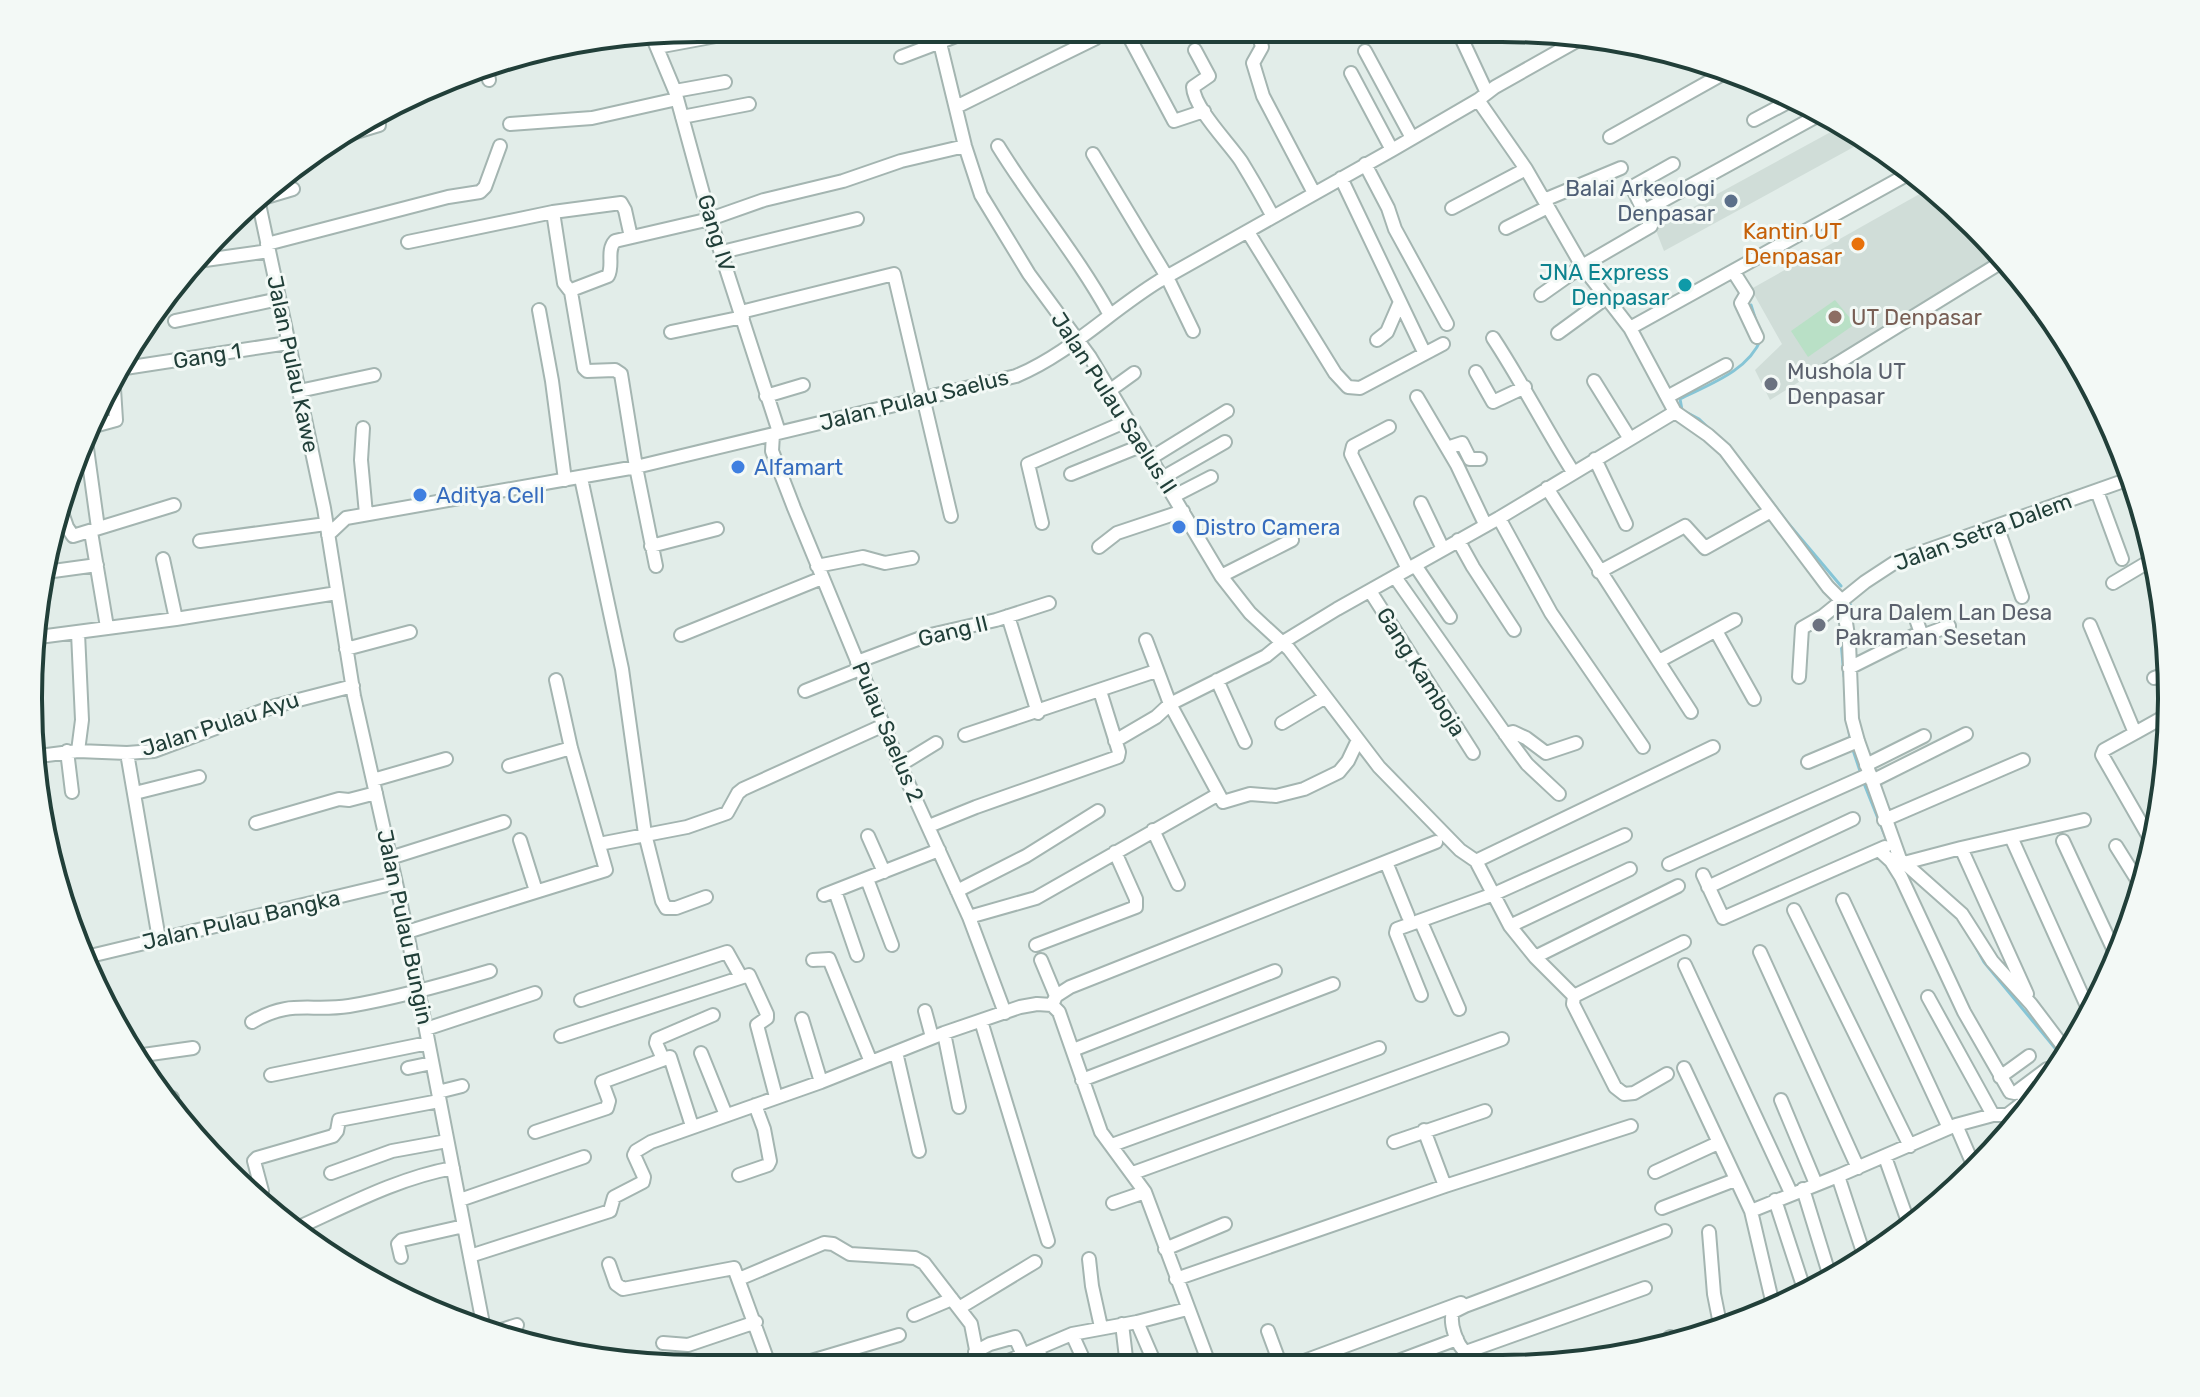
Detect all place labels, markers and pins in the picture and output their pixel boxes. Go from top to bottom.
place label: Balai Arkeologi Denpasar [1565,175,1716,227]
marker: Balai Arkeologi Denpasar [1722,192,1740,210]
place label: Kantin UT Denpasar [1743,218,1843,270]
marker: Kantin UT Denpasar [1849,235,1867,253]
place label: JNA Express Denpasar [1539,259,1670,311]
marker: JNA Express Denpasar [1676,276,1694,294]
place label: UT Denpasar [1851,304,1982,331]
marker: UT Denpasar [1826,308,1844,326]
place label: Mushola UT Denpasar [1787,358,1906,410]
marker: Mushola UT Denpasar [1762,375,1780,393]
place label: Alfamart [754,454,844,481]
marker: Alfamart [729,458,747,476]
place label: Aditya Cell [436,482,545,509]
marker: Aditya Cell [411,486,429,504]
place label: Distro Camera [1195,514,1340,541]
marker: Distro Camera [1170,518,1188,536]
place label: Pura Dalem Lan Desa Pakraman Sesetan [1835,599,2052,651]
marker: Pura Dalem Lan Desa Pakraman Sesetan [1810,616,1828,634]

